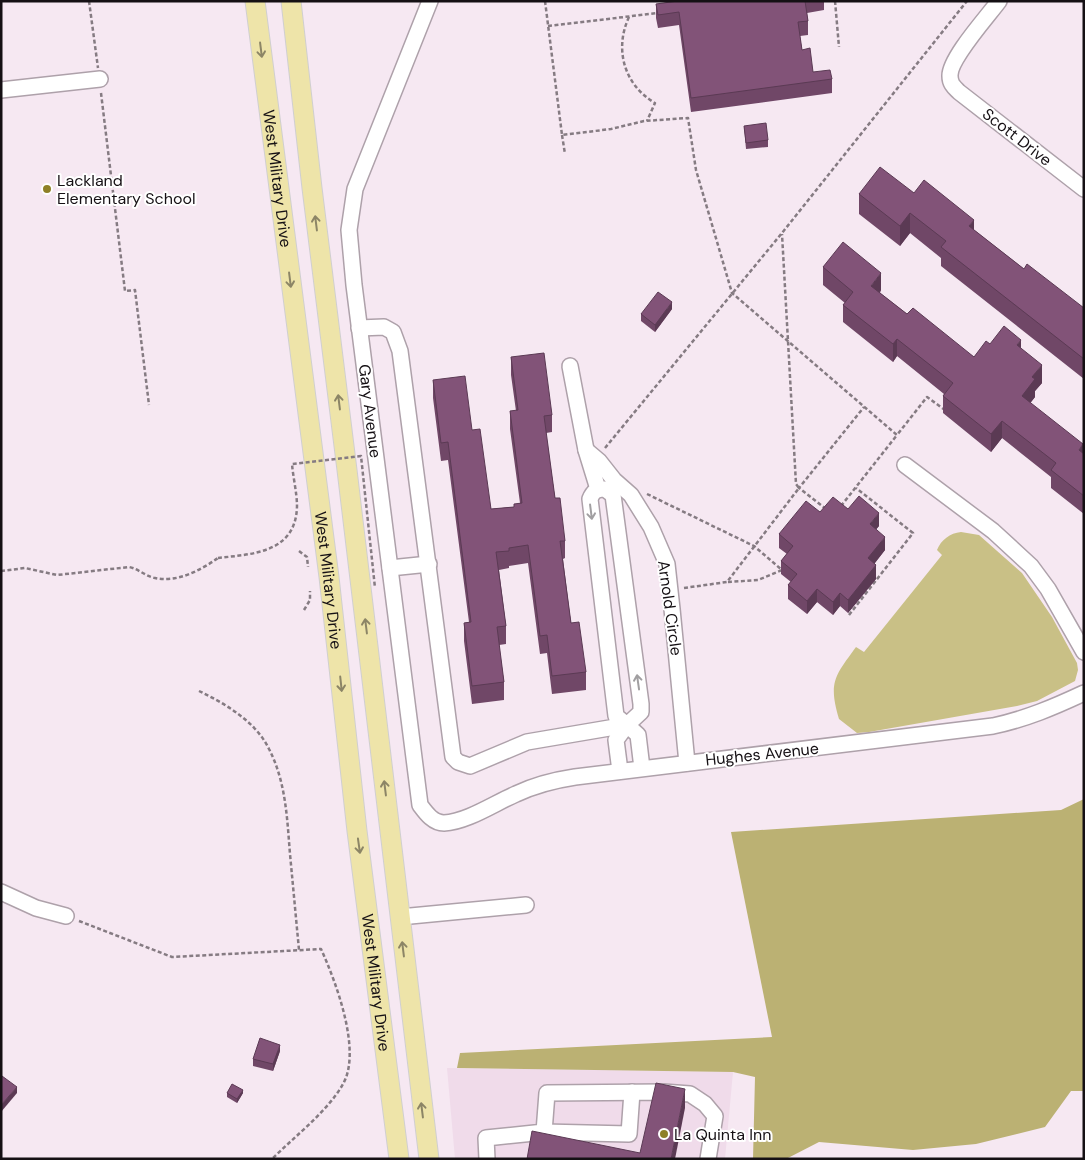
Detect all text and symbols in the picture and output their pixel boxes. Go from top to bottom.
one-way arrow [256,41,266,57]
street label: Scott Drive [978,103,1056,171]
street label: West Military Drive [259,108,297,249]
place label: Lackland Elementary School [57,170,195,209]
marker: Lackland Elementary School [41,183,53,195]
one-way arrow [311,216,321,232]
one-way arrow [285,272,295,288]
street label: Gary Avenue [354,363,386,459]
one-way arrow [334,394,344,410]
one-way arrow [586,504,596,520]
street label: West Military Drive [310,510,347,650]
street label: Arnold Circle [653,559,687,657]
one-way arrow [361,619,371,635]
one-way arrow [633,674,643,690]
one-way arrow [336,676,346,692]
street label: Hughes Avenue [704,738,820,770]
one-way arrow [380,780,390,796]
one-way arrow [354,837,364,853]
street label: West Military Drive [357,912,396,1053]
one-way arrow [398,941,408,957]
one-way arrow [417,1103,427,1119]
place label: La Quinta Inn [674,1124,771,1145]
marker: La Quinta Inn [658,1128,670,1140]

